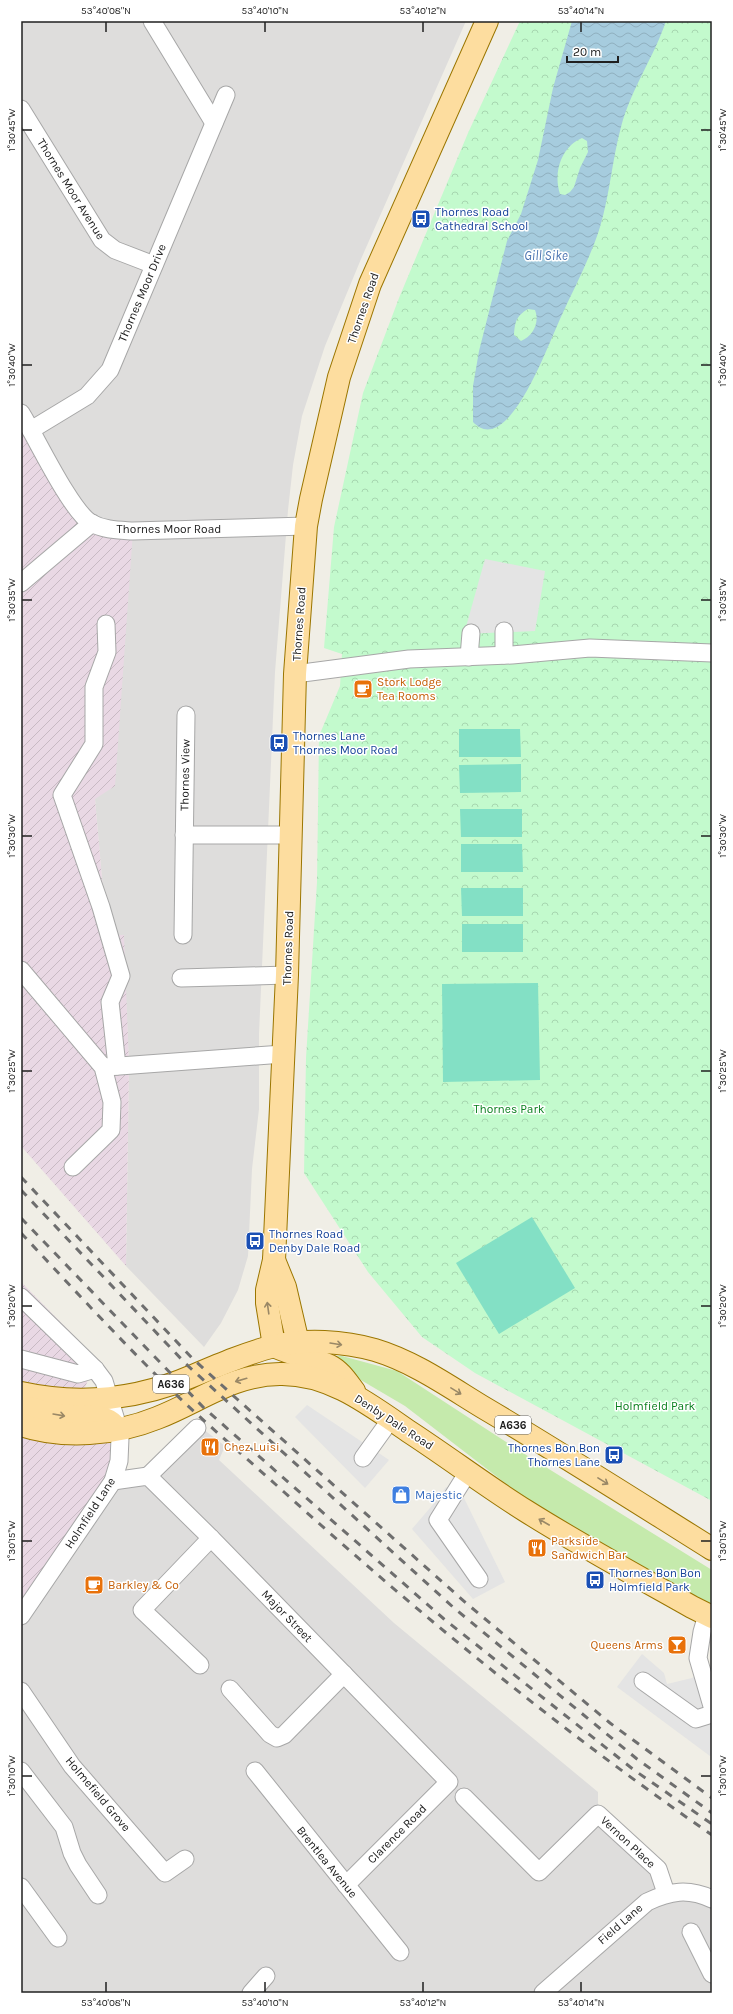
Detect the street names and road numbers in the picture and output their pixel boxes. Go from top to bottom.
street label: Thornes Moor Avenue [34,136,108,242]
street label: Thornes Moor Drive [115,242,169,344]
street label: Thornes Road [344,271,382,345]
street label: Thornes Moor Road [117,522,221,536]
street label: Thornes Road [289,586,309,662]
street label: Thornes View [177,739,193,811]
street label: Thornes Road [280,911,296,985]
road number: A636 [153,1375,189,1393]
street label: Denby Dale Road [352,1391,436,1453]
road number: A636 [495,1416,531,1434]
street label: Holmfield Lane [62,1475,118,1551]
street label: Major Street [259,1587,316,1645]
street label: Holmefield Grove [63,1754,133,1834]
street label: Clarence Road [365,1802,429,1866]
street label: Vernon Place [598,1813,658,1871]
street label: Brentlea Avenue [294,1823,360,1901]
street label: Field Lane [595,1901,645,1947]

